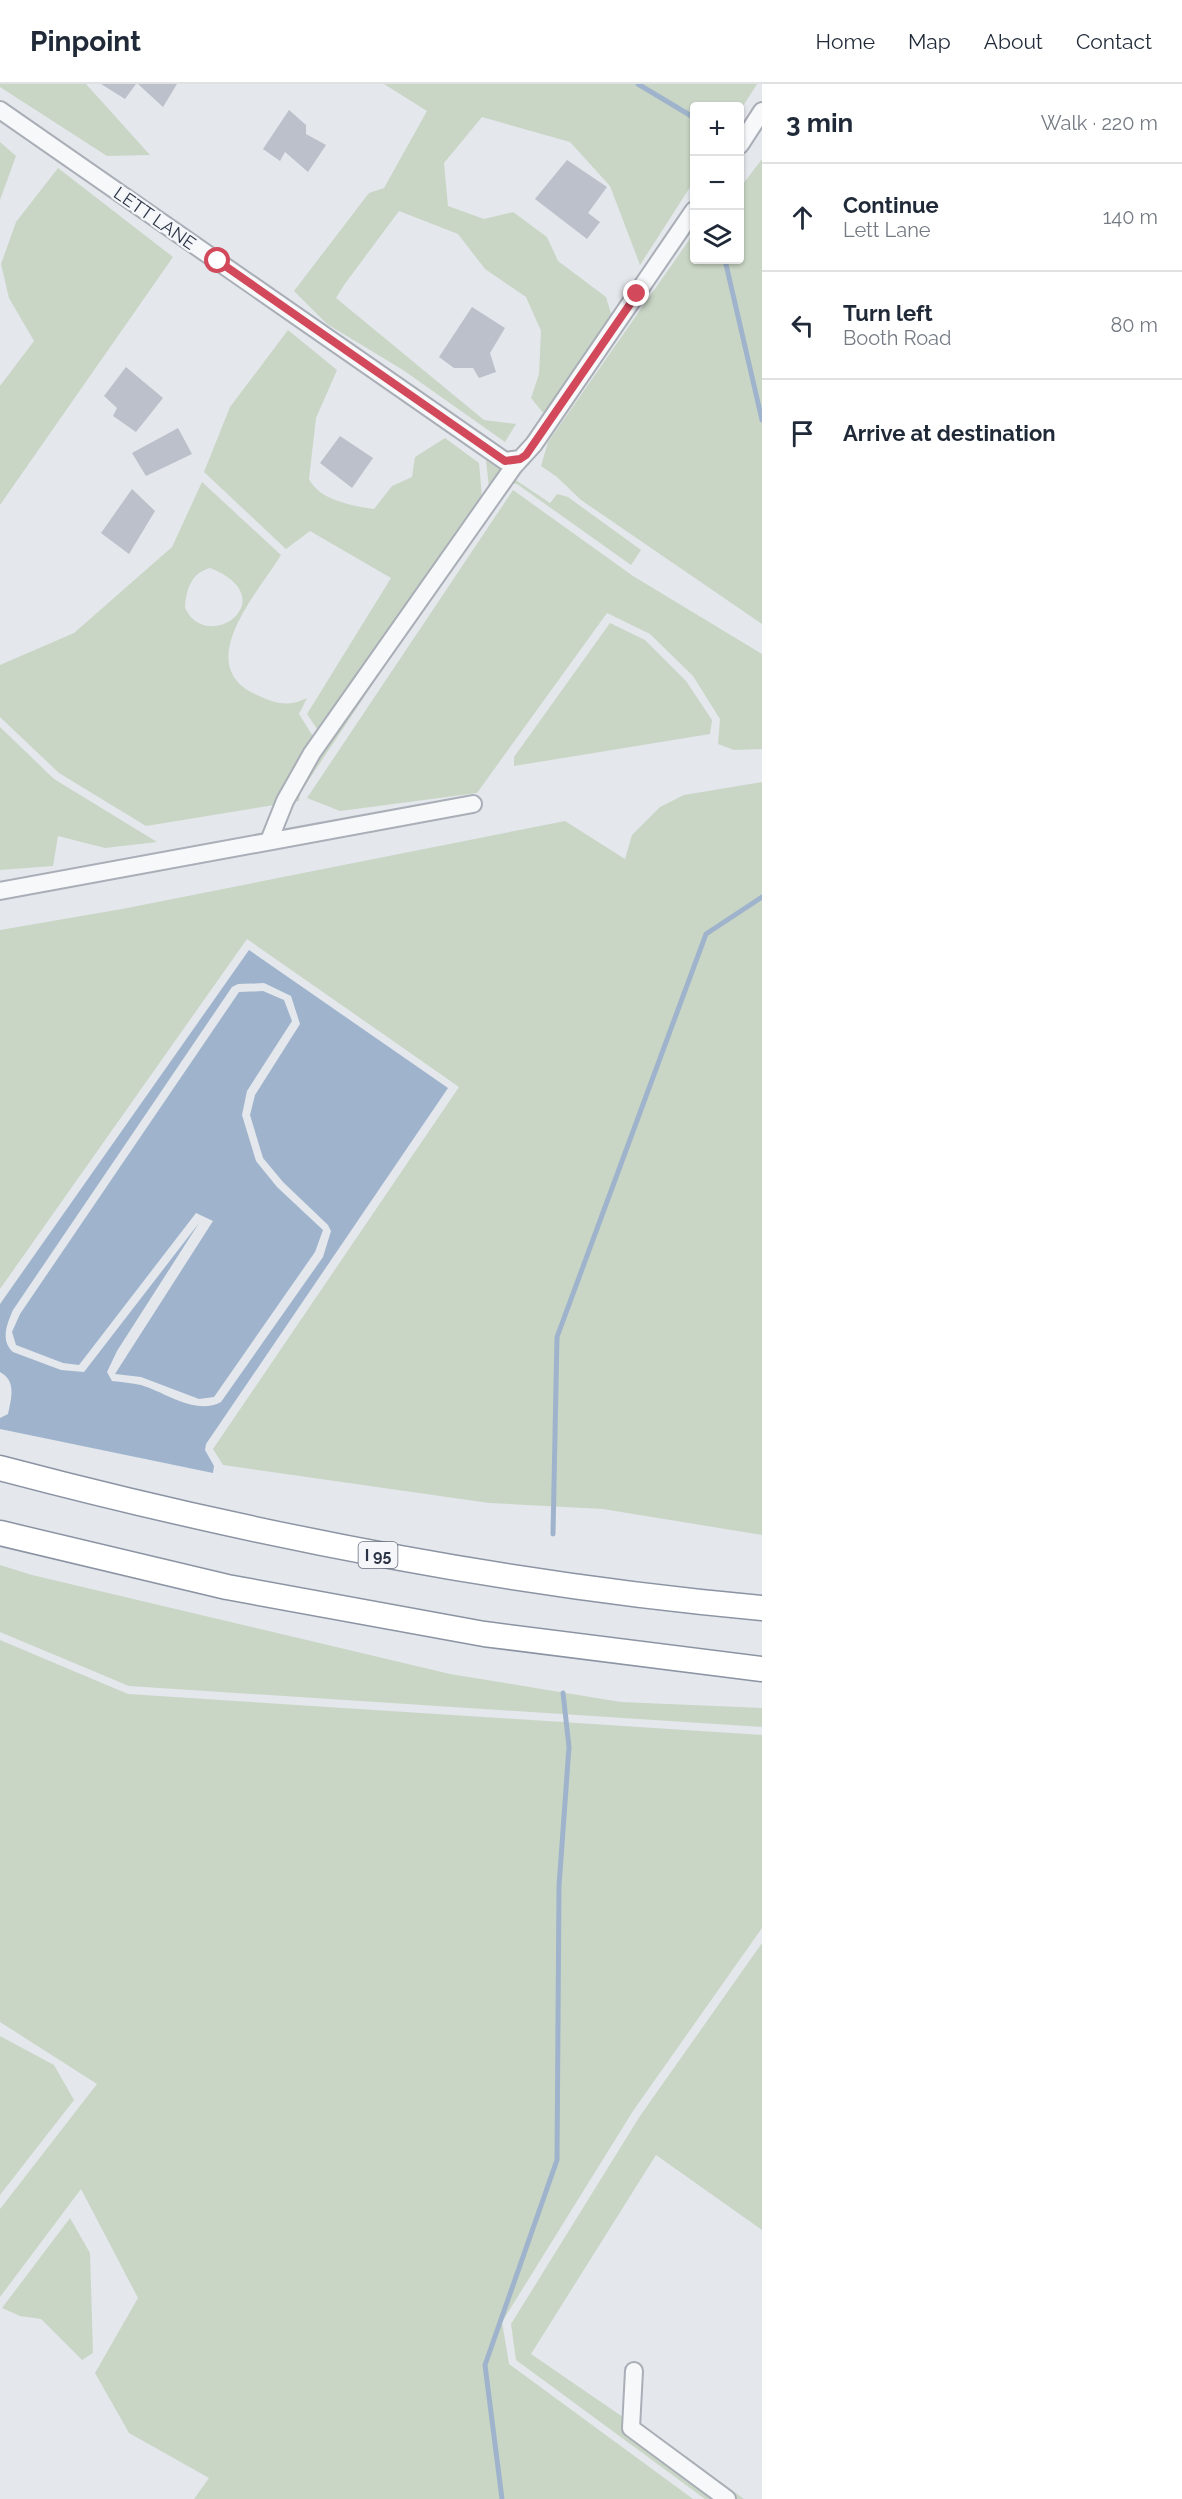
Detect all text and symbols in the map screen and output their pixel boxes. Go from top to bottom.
text: Pinpoint [30,25,141,58]
text: Home [816,29,875,54]
text: Map [908,29,951,54]
text: About [984,29,1043,54]
text: Contact [1076,29,1152,54]
map controls [690,102,744,264]
button: + [690,102,744,156]
text: 3 min [786,108,853,138]
text: Walk · 220 m [1041,111,1158,135]
button: − [690,156,744,210]
street label: LETT LANE [110,182,200,254]
text: Continue [843,192,939,218]
icon: ahead [786,201,819,234]
text: 140 m [1103,205,1158,229]
button: layers [690,210,744,264]
text: Lett Lane [843,218,931,242]
route start [204,247,230,273]
route end [623,280,649,306]
text: Turn left [843,300,933,326]
icon: left [786,309,819,342]
text: 80 m [1110,313,1158,337]
text: Booth Road [843,326,951,350]
icon: arrive [786,417,819,450]
text: Arrive at destination [843,420,1056,446]
road number: I 95 [358,1542,398,1568]

